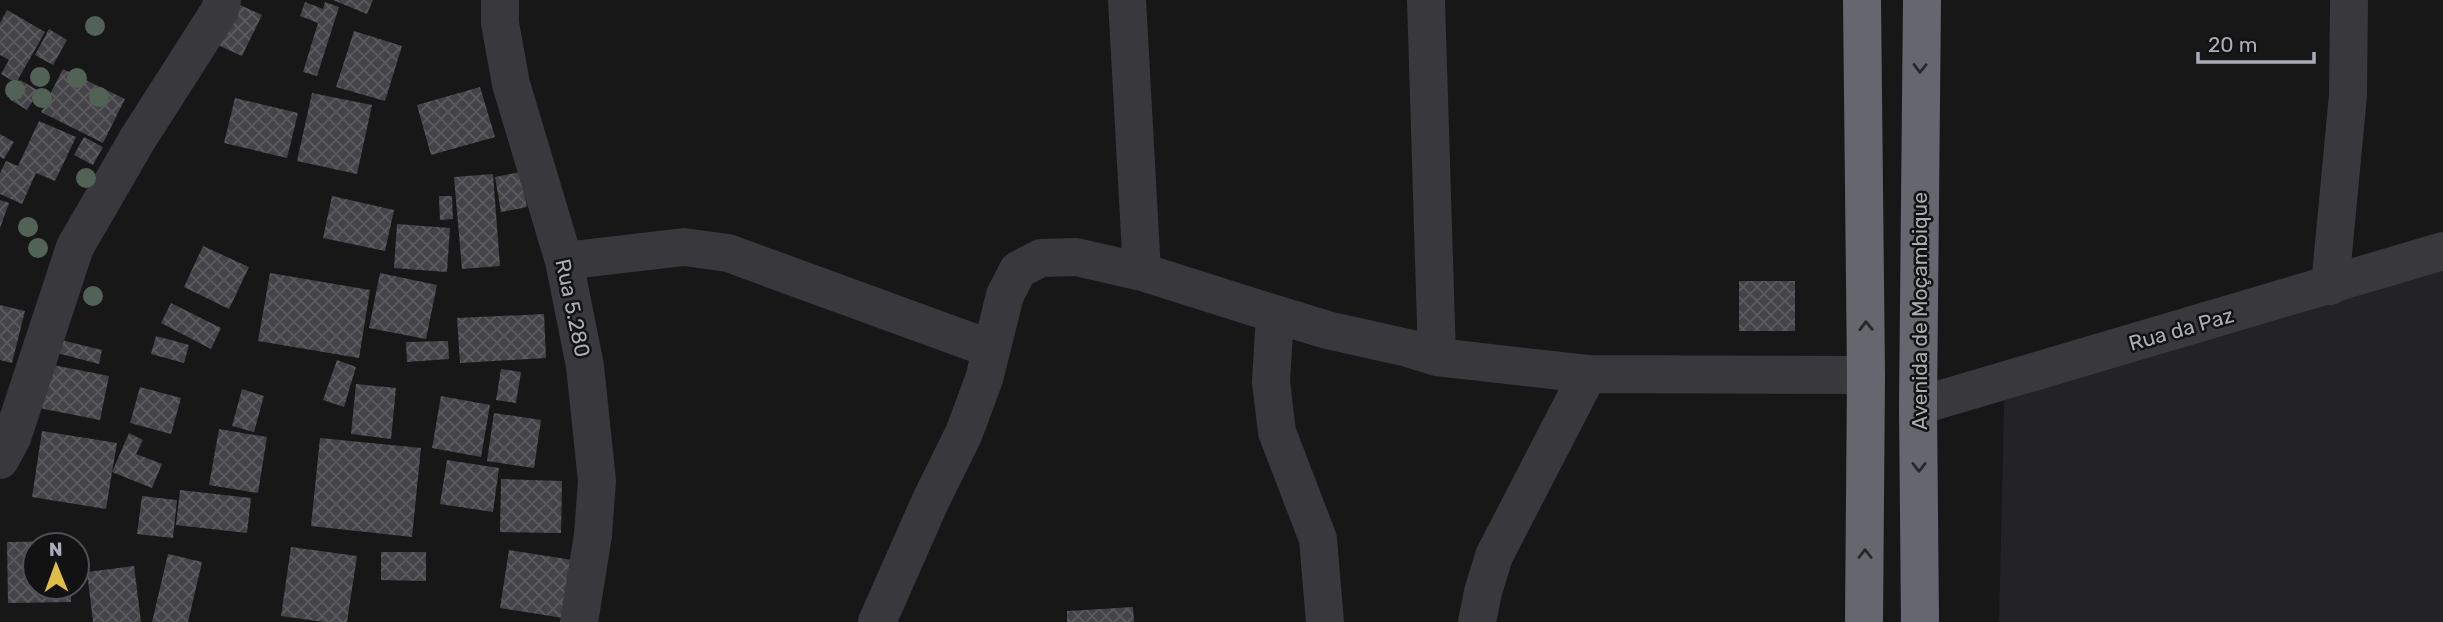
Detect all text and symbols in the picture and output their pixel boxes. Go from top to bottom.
scale bar [2198,21,2314,65]
text: 20 m [2208,32,2257,57]
one-way arrow [1913,63,1928,74]
street label: Avenida de Moçambique [1907,192,1932,430]
street label: Rua 5.280 [550,257,596,359]
street label: Rua da Paz [2126,302,2236,356]
one-way arrow [1858,321,1873,332]
one-way arrow [1911,462,1927,473]
north arrow [21,531,91,601]
text: N [49,538,63,561]
one-way arrow [1857,548,1873,559]

